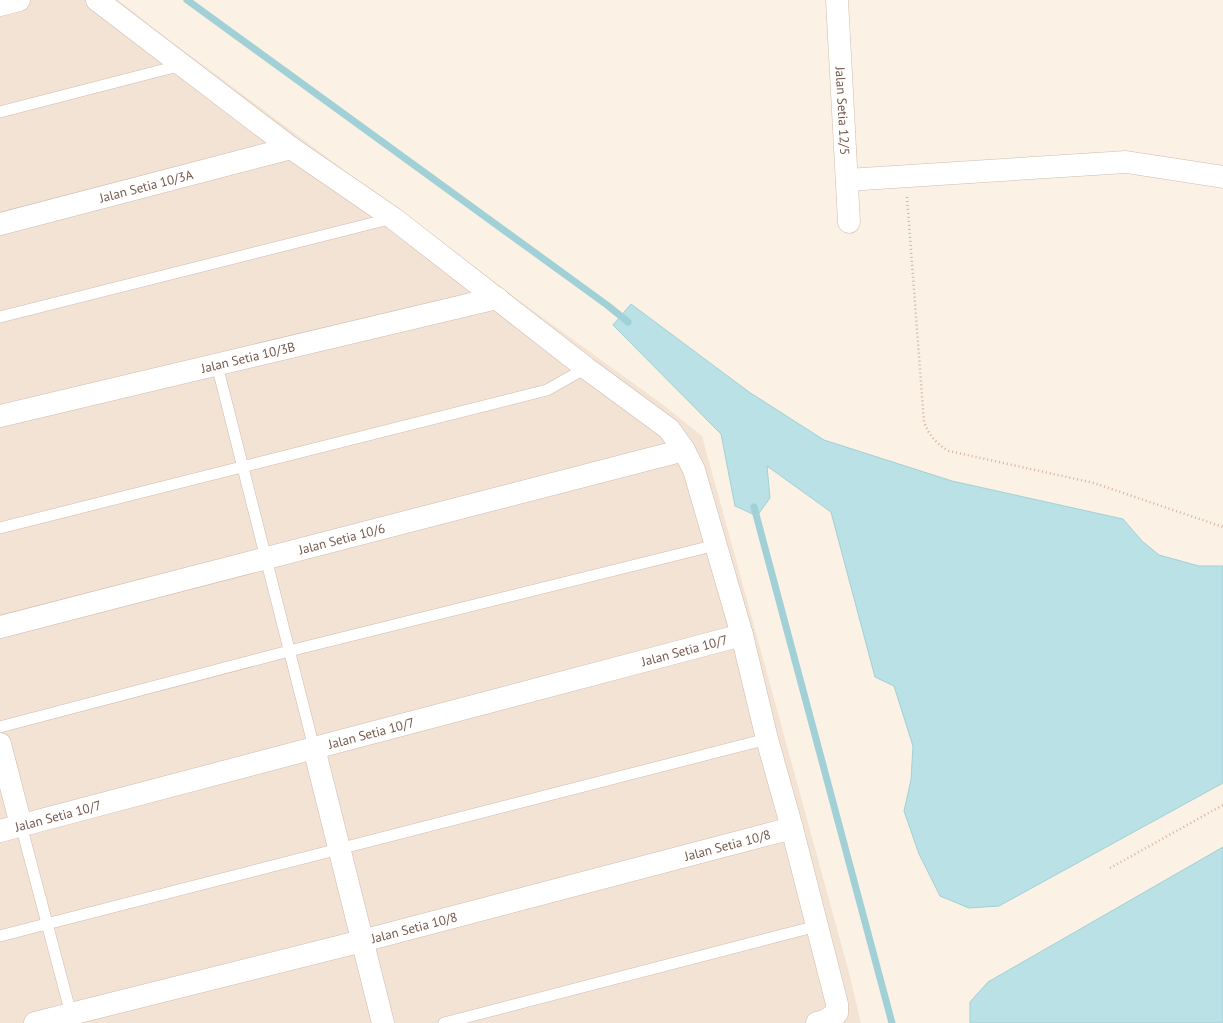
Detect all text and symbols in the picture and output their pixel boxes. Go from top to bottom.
street label: Jalan Setia 12/5 [832,65,853,155]
street label: Jalan Setia 10/3A [97,166,195,207]
street label: Jalan Setia 10/3B [199,338,297,377]
street label: Jalan Setia 10/6 [296,520,387,559]
street label: Jalan Setia 10/7 [639,631,730,670]
street label: Jalan Setia 10/7 [326,714,416,753]
street label: Jalan Setia 10/7 [12,797,103,836]
street label: Jalan Setia 10/8 [682,826,772,865]
street label: Jalan Setia 10/8 [368,908,459,947]

